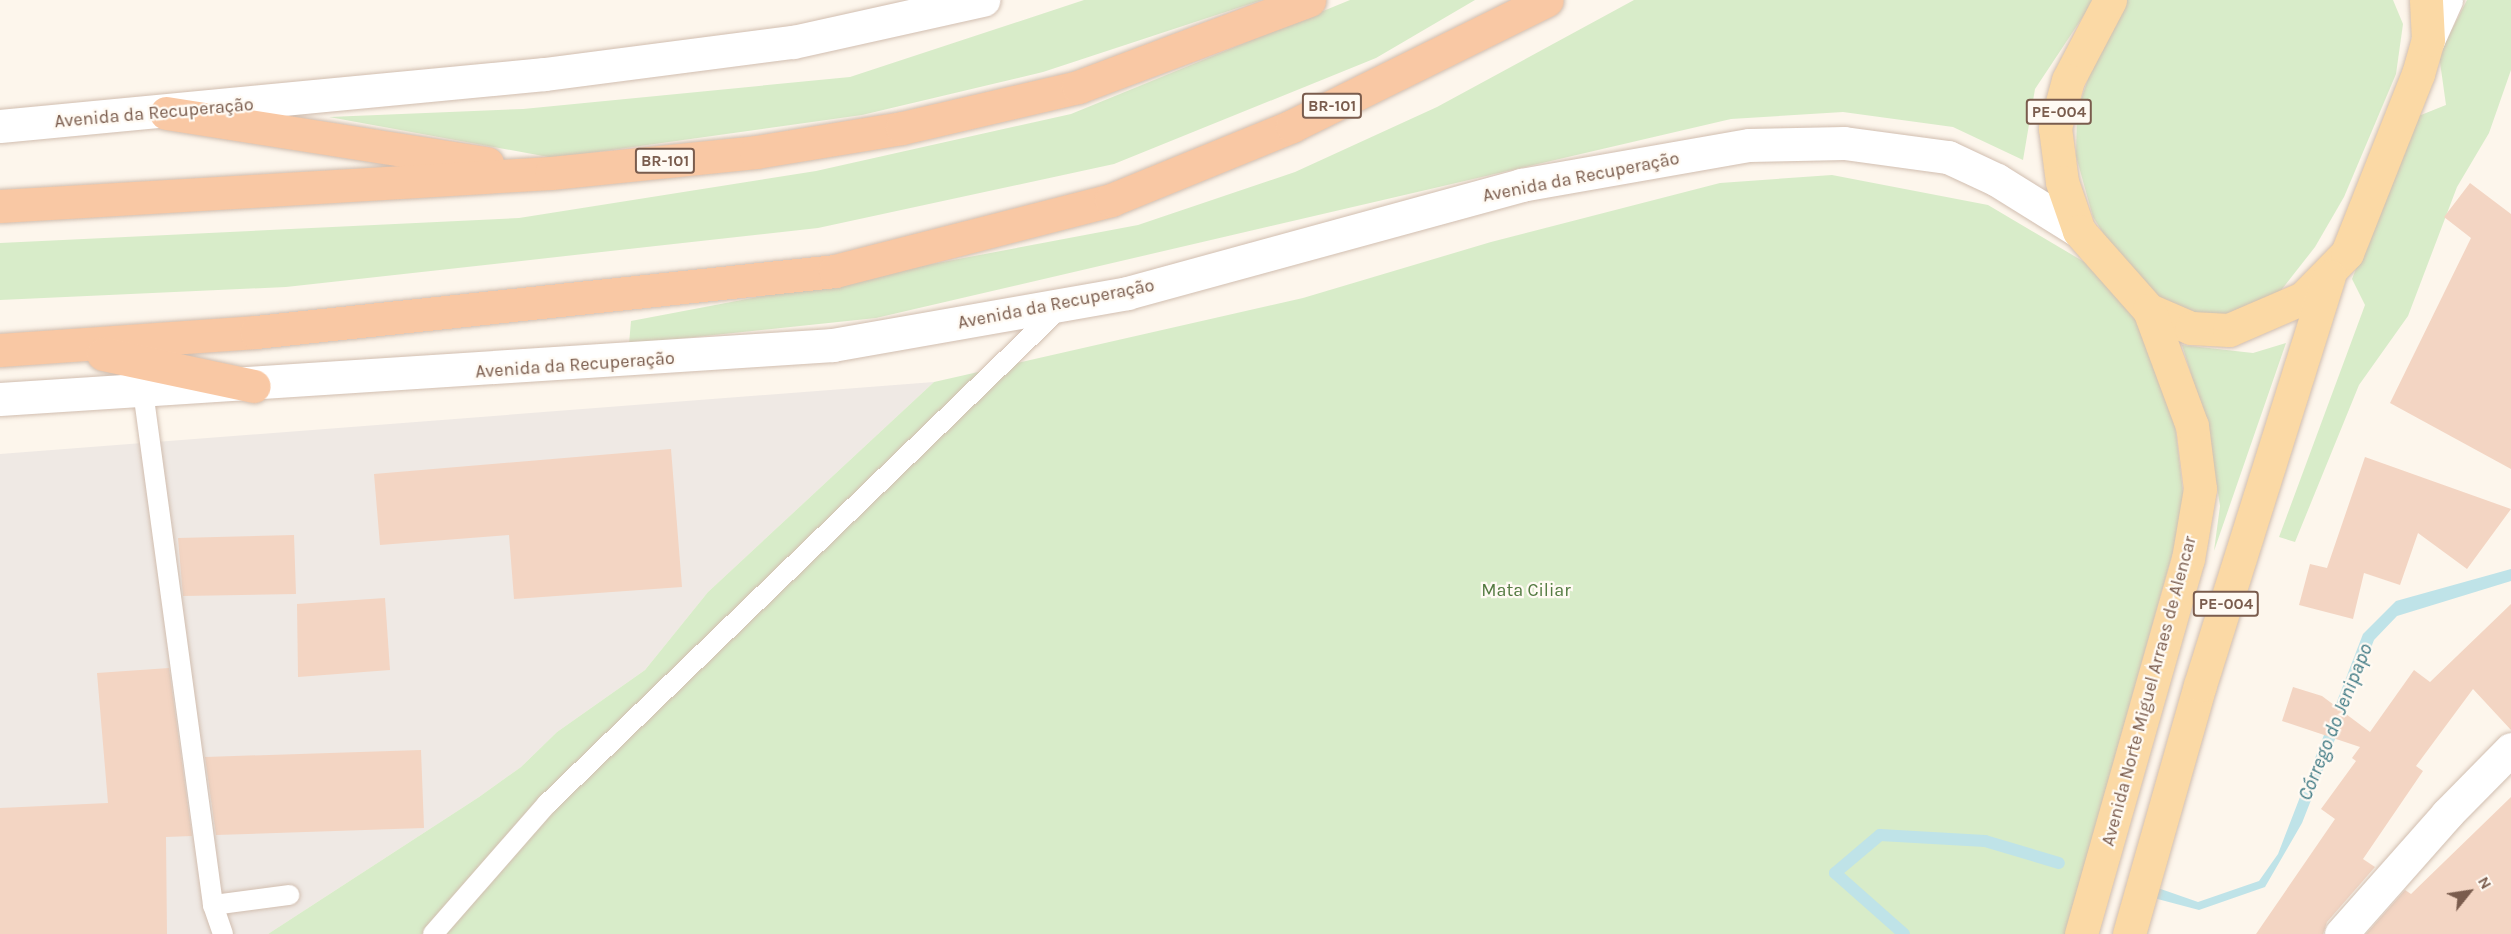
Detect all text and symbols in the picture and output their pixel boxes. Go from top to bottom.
road number: BR-101 [1300,93,1364,119]
street label: Avenida da Recuperação [54,94,254,132]
road number: PE-004 [2024,99,2094,125]
street label: Avenida da Recuperação [1481,147,1681,207]
road number: BR-101 [634,148,696,174]
street label: Avenida da Recuperação [956,274,1156,334]
street label: Avenida da Recuperação [475,347,675,383]
street label: Avenida Norte Miguel Arraes de Alencar [2097,534,2201,848]
park label: Mata Ciliar [1481,579,1571,601]
road number: PE-004 [2192,591,2260,617]
water label: Córrego do Jenipapo [2293,640,2377,804]
north arrow [2439,862,2499,922]
text: N [2474,873,2496,892]

